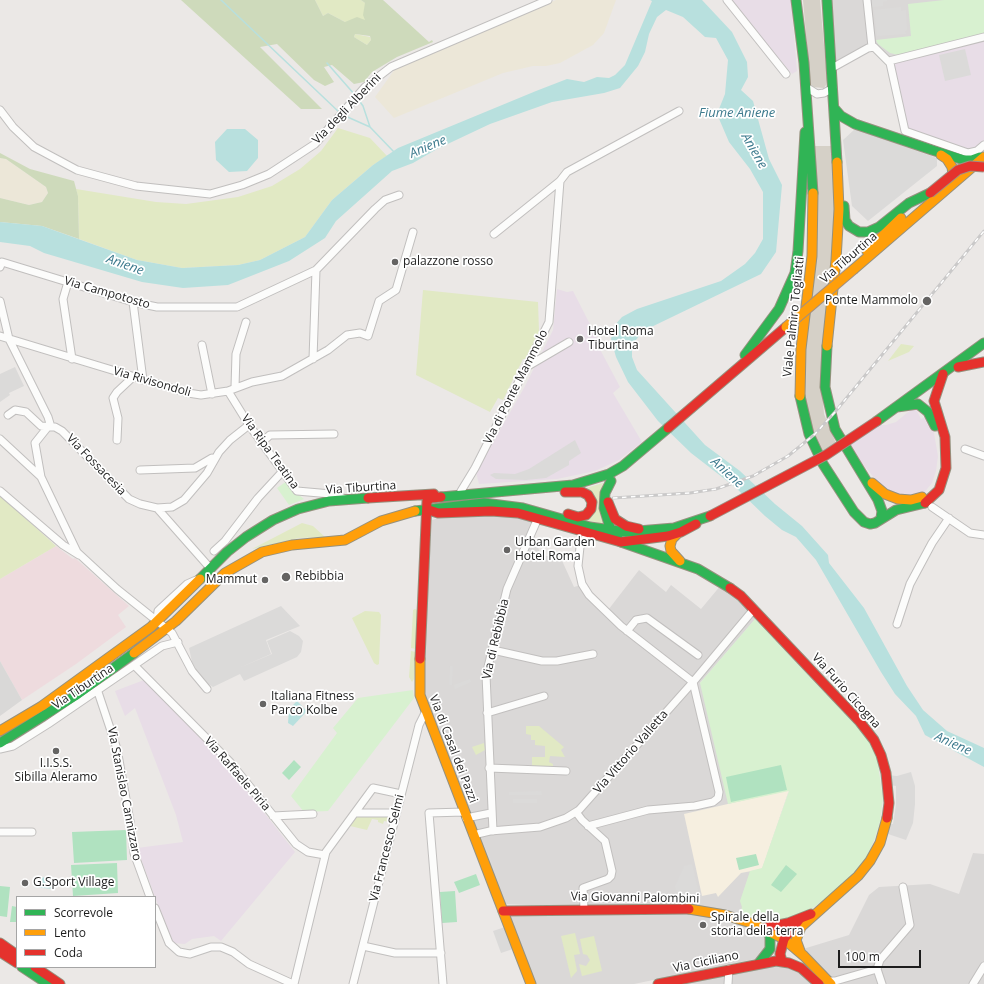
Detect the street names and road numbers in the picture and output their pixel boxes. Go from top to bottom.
street label: Via degli Alberini [310,71,384,147]
street label: Via Tiburtina [818,229,880,287]
street label: Viale Palmiro Togliatti [781,256,807,378]
street label: Via Campotosto [62,274,152,312]
street label: Via di Ponte Mammolo [481,327,551,447]
street label: Via Rivisondoli [111,364,193,400]
street label: Via Ripa Teatina [238,412,302,492]
street label: Via Fossacesia [63,431,129,499]
street label: Via Tiburtina [325,478,397,498]
street label: Via di Rebibbia [480,597,512,681]
street label: Via Furio Cicogna [809,651,883,731]
street label: Via Tiburtina [50,661,116,713]
street label: Via di Casal dei Pazzi [426,693,480,805]
street label: Via Vittorio Valletta [591,707,671,797]
street label: Via Stanislao Cannizzaro [104,726,144,862]
street label: Via Raffaele Piria [201,734,273,814]
street label: Via Francesco Selmi [367,793,407,903]
street label: Via Giovanni Palombini [571,890,699,906]
street label: Via Ciciliano [672,948,740,976]

